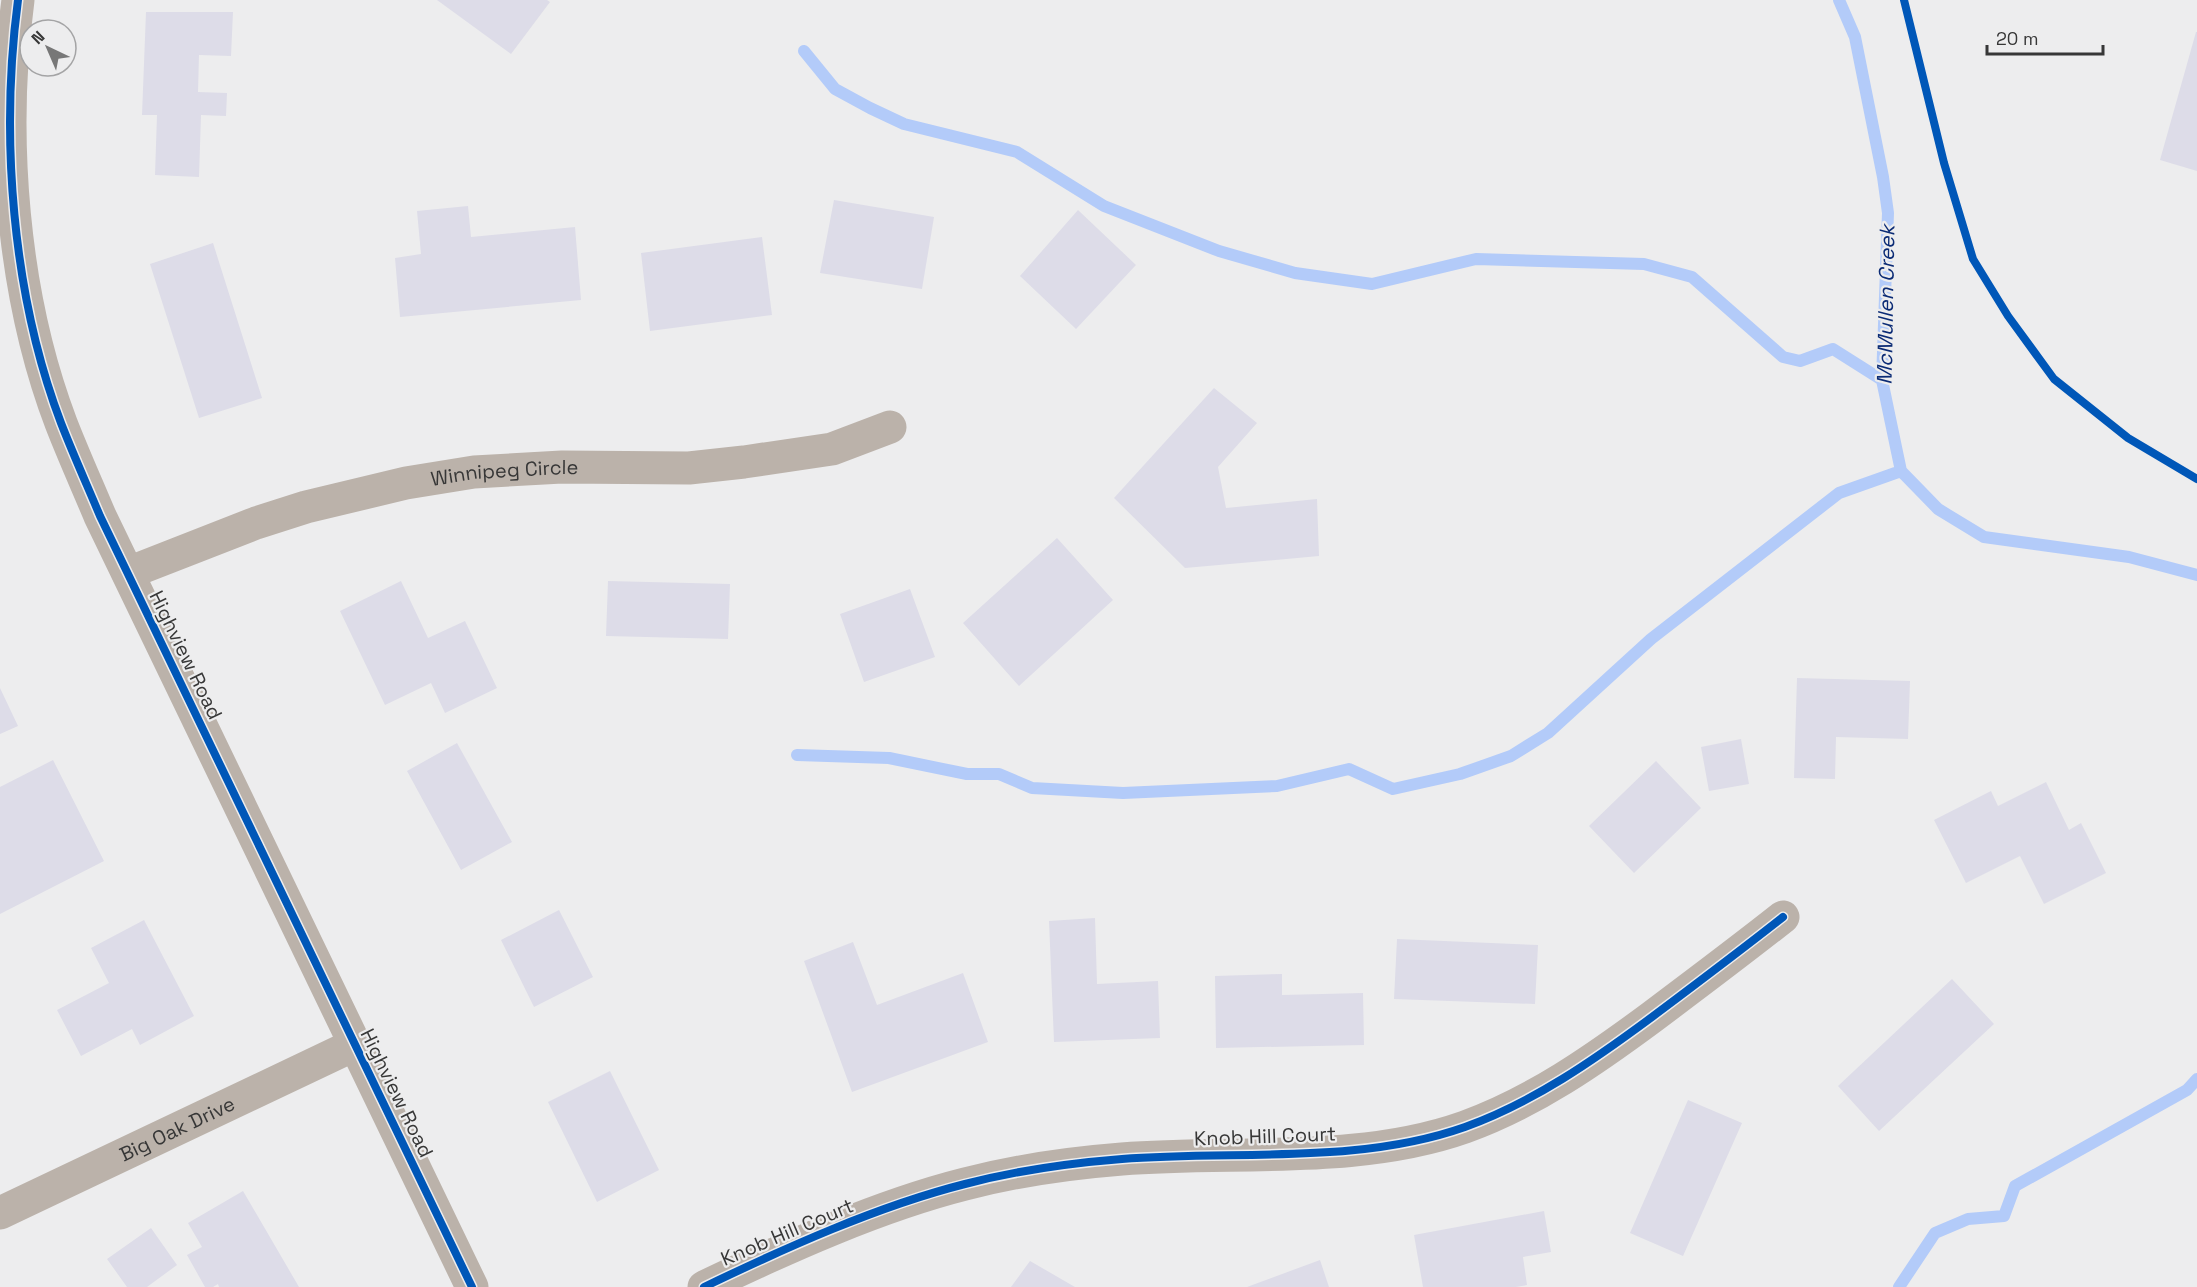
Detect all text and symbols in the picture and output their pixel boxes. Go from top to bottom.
north arrow [18,18,78,78]
scale bar [1987,18,2102,56]
text: N [27,26,49,49]
text: 20 m [1996,27,2039,50]
water label: McMullen Creek [1871,222,1900,385]
street label: Winnipeg Circle [429,454,578,492]
street label: Highview Road [144,586,228,724]
street label: Highview Road [355,1024,439,1162]
street label: Big Oak Drive [115,1090,239,1167]
street label: Knob Hill Court [1194,1121,1336,1151]
street label: Knob Hill Court [717,1192,857,1272]

